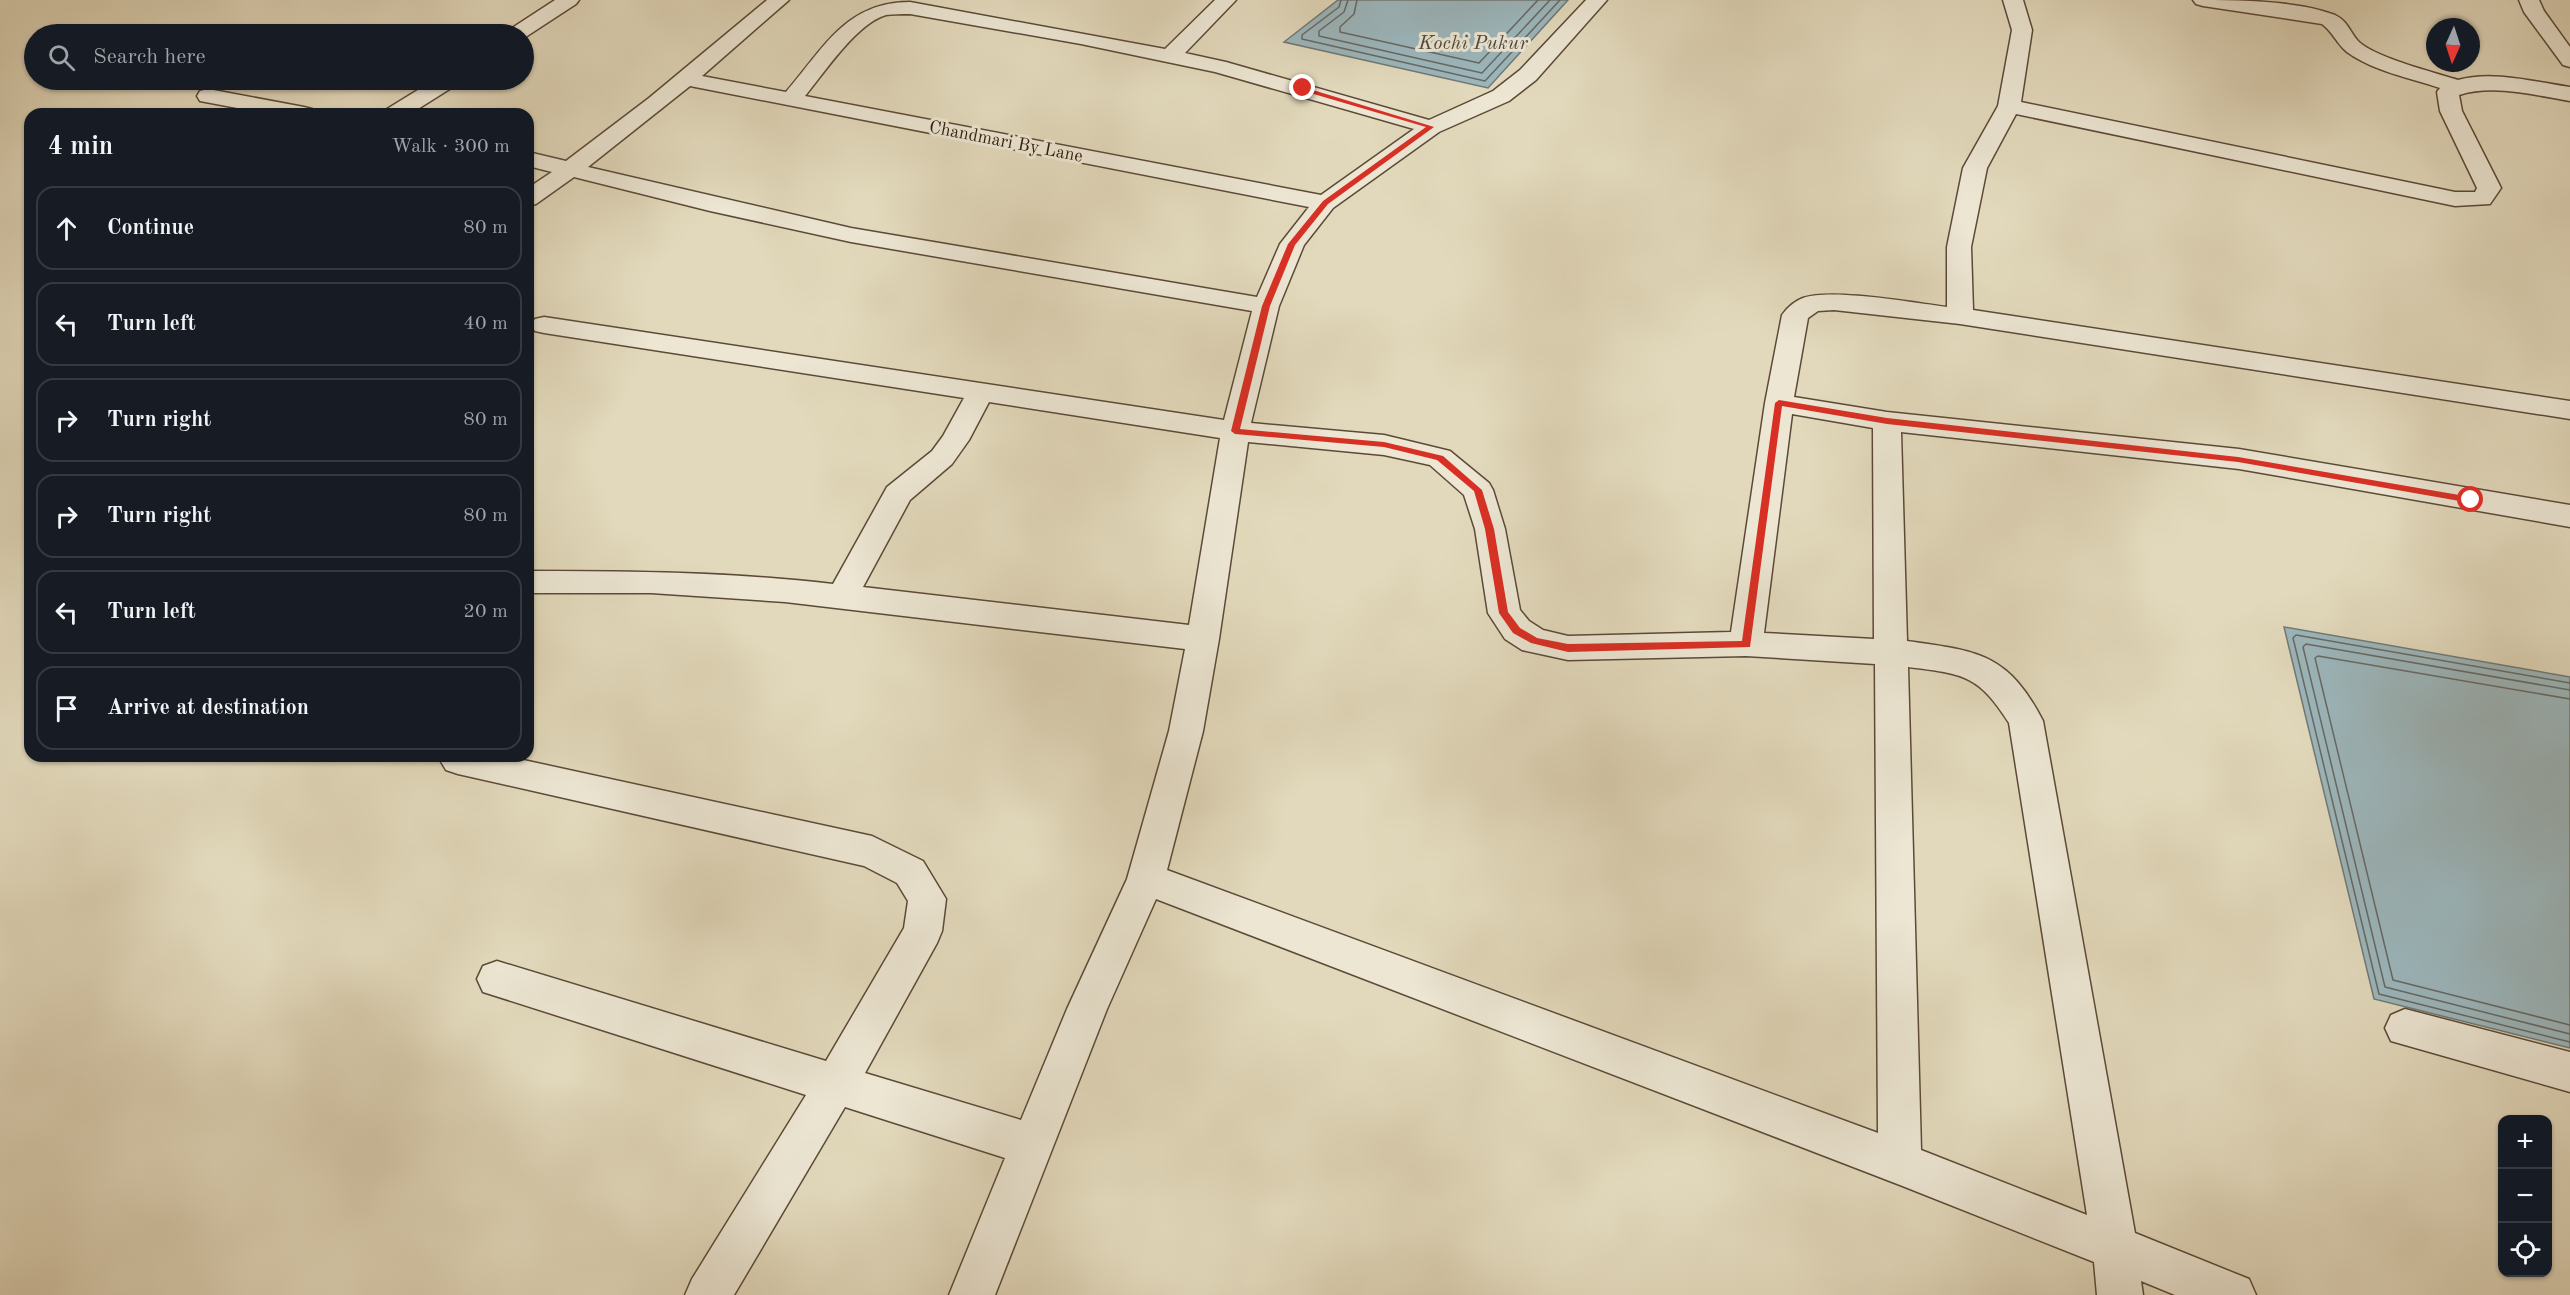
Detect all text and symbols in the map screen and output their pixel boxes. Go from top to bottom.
north arrow [2426,18,2480,72]
search box [24,24,534,90]
water label: Kochi Pukur [1417,34,1528,54]
icon: search [45,41,78,74]
text: Search here [93,46,206,68]
route end [1289,74,1315,100]
street label: Chandmari By Lane [927,118,1084,166]
text: 4 min [48,134,113,160]
text: Walk · 300 m [391,137,510,157]
icon: ahead [50,212,83,245]
text: Continue [107,217,194,239]
text: 80 m [463,218,508,238]
icon: left [50,308,83,341]
text: Turn left [107,313,196,335]
text: 40 m [463,314,508,334]
icon: right [50,404,83,437]
text: Turn right [107,409,211,431]
text: 80 m [463,410,508,430]
route start [2457,486,2483,512]
icon: right [50,500,83,533]
text: Turn right [107,505,211,527]
text: 80 m [463,506,508,526]
icon: left [50,596,83,629]
text: Turn left [107,601,196,623]
text: 20 m [463,602,508,622]
icon: arrive [50,692,83,725]
text: Arrive at destination [107,697,309,719]
map controls [2498,1115,2552,1277]
button: + [2498,1115,2552,1169]
button: − [2498,1169,2552,1223]
button: locate [2498,1223,2552,1277]

